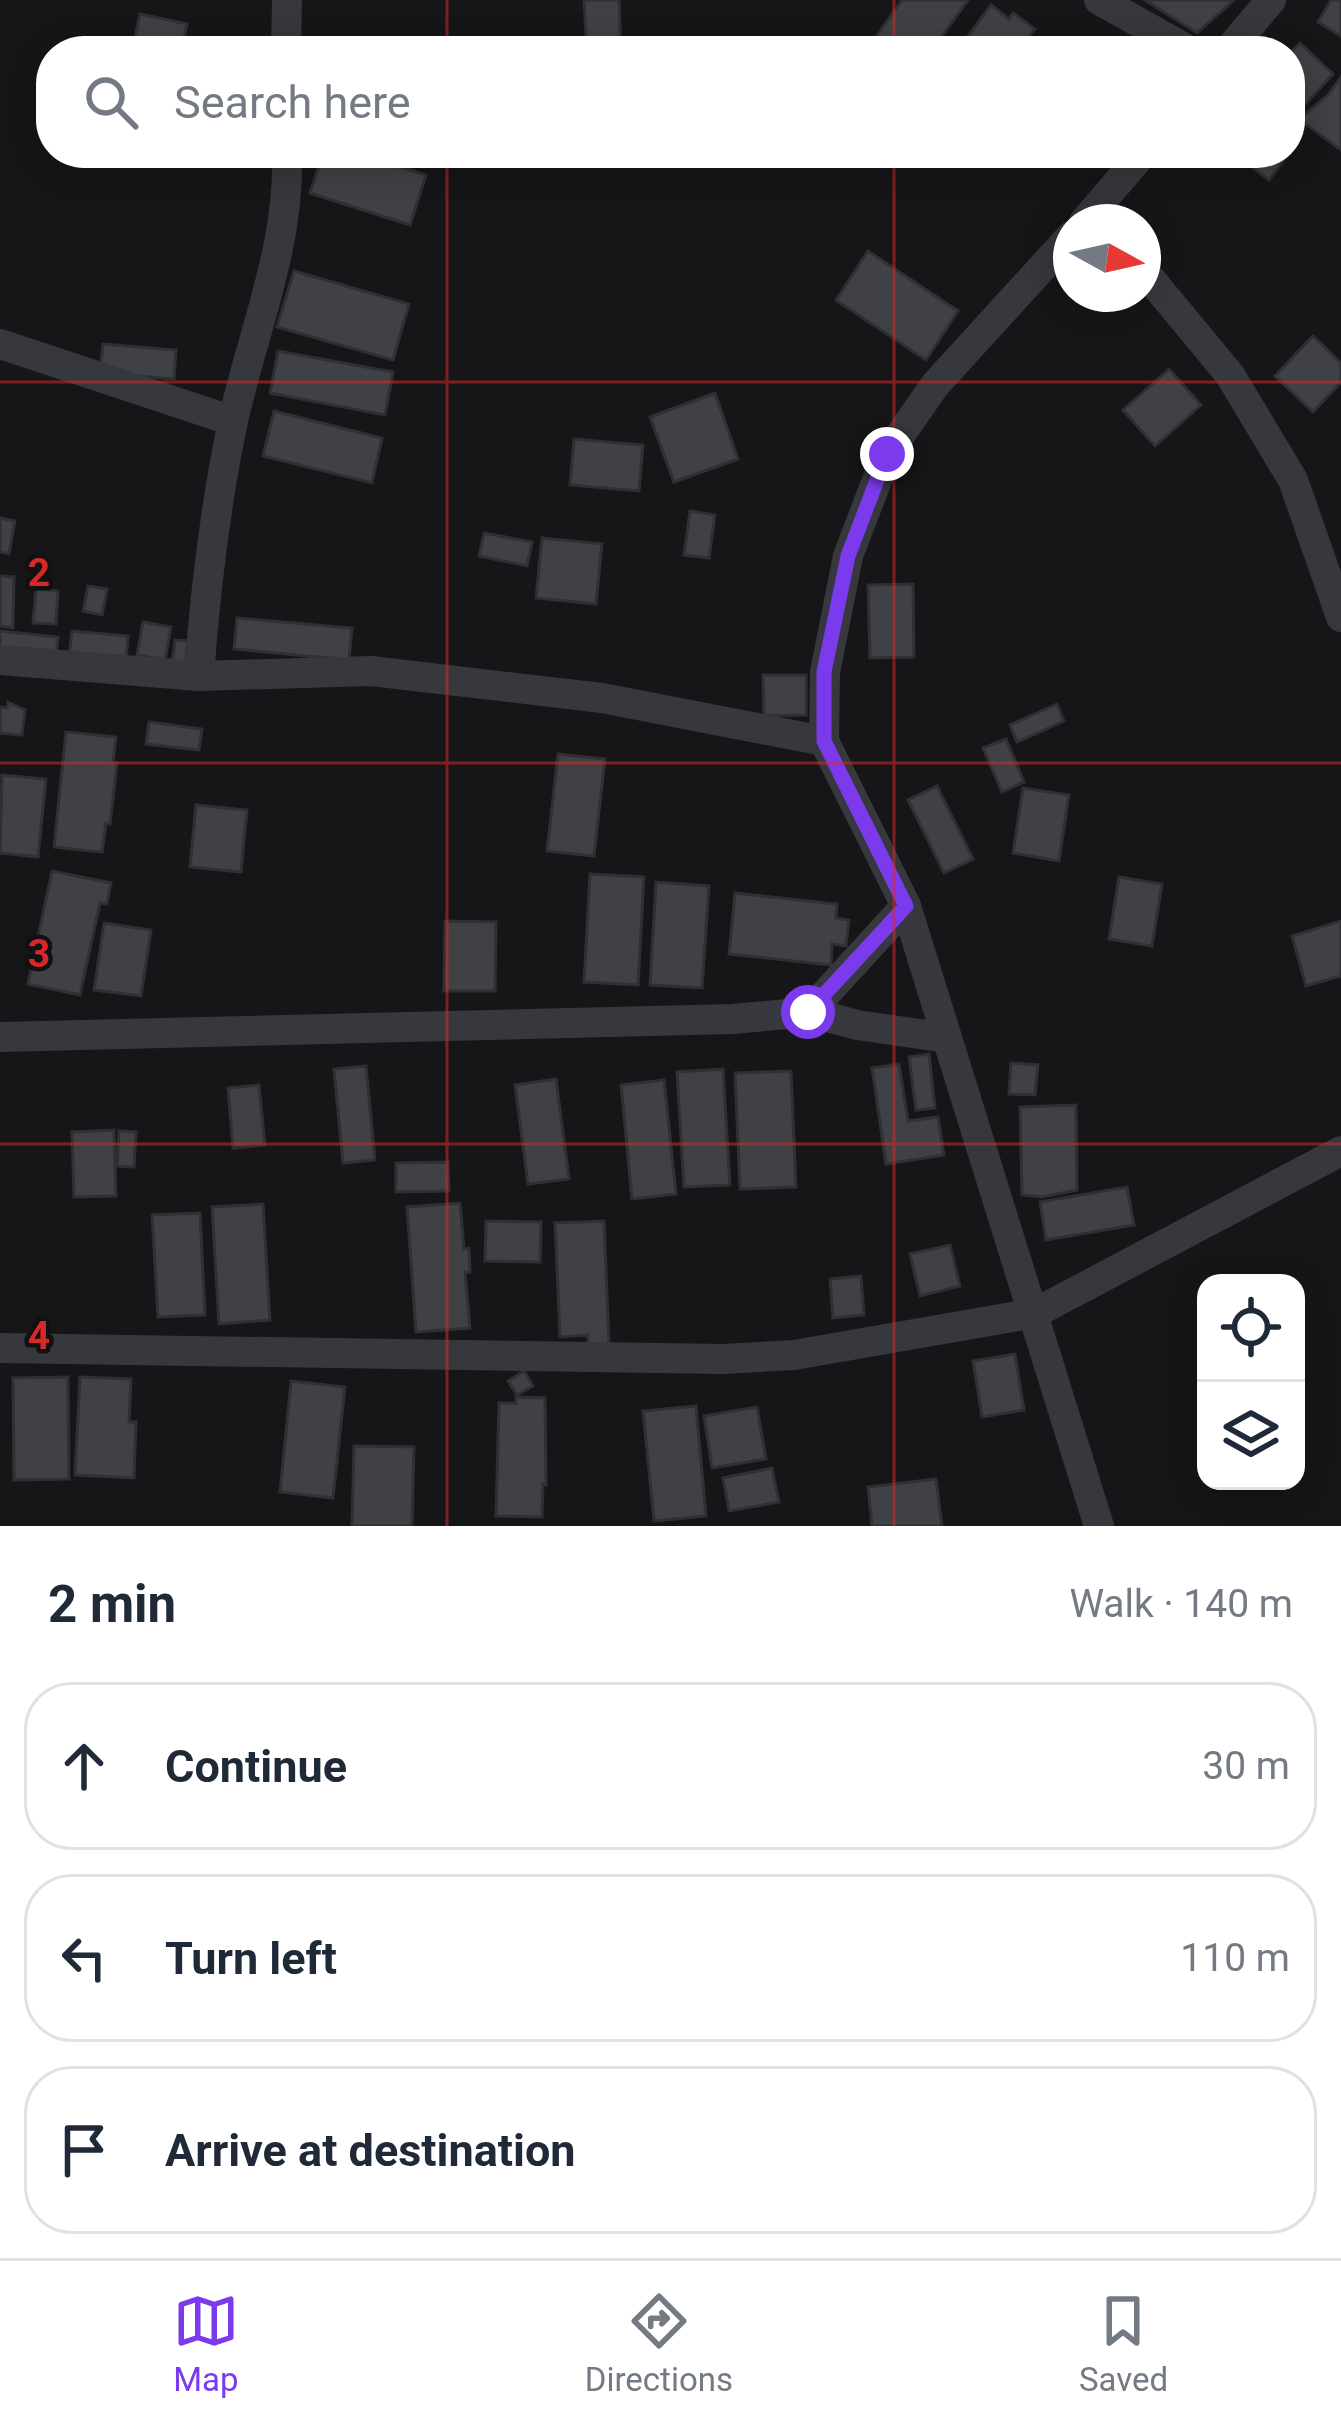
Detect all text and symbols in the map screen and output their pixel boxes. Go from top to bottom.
search box [36,36,1305,168]
icon: search [78,69,144,135]
text: Search here [174,76,411,129]
north arrow [1053,204,1161,312]
route end [860,427,914,481]
text: 2 [28,550,50,596]
text: 3 [28,931,50,977]
route start [781,985,835,1039]
map controls [1197,1274,1305,1490]
button: locate [1197,1274,1305,1382]
text: 4 [28,1313,50,1359]
button: layers [1197,1382,1305,1490]
text: 2 min [48,1575,176,1634]
text: Walk · 140 m [1069,1581,1293,1627]
icon: ahead [51,1733,117,1799]
text: Continue [165,1740,347,1793]
text: 30 m [1202,1743,1290,1789]
icon: left [51,1925,117,1991]
text: Turn left [165,1932,337,1985]
text: 110 m [1180,1935,1290,1981]
icon: arrive [51,2117,117,2183]
text: Arrive at destination [165,2124,576,2177]
tab: Map [173,2288,239,2399]
tab: Directions [585,2288,733,2399]
tab: Saved [1079,2288,1168,2399]

